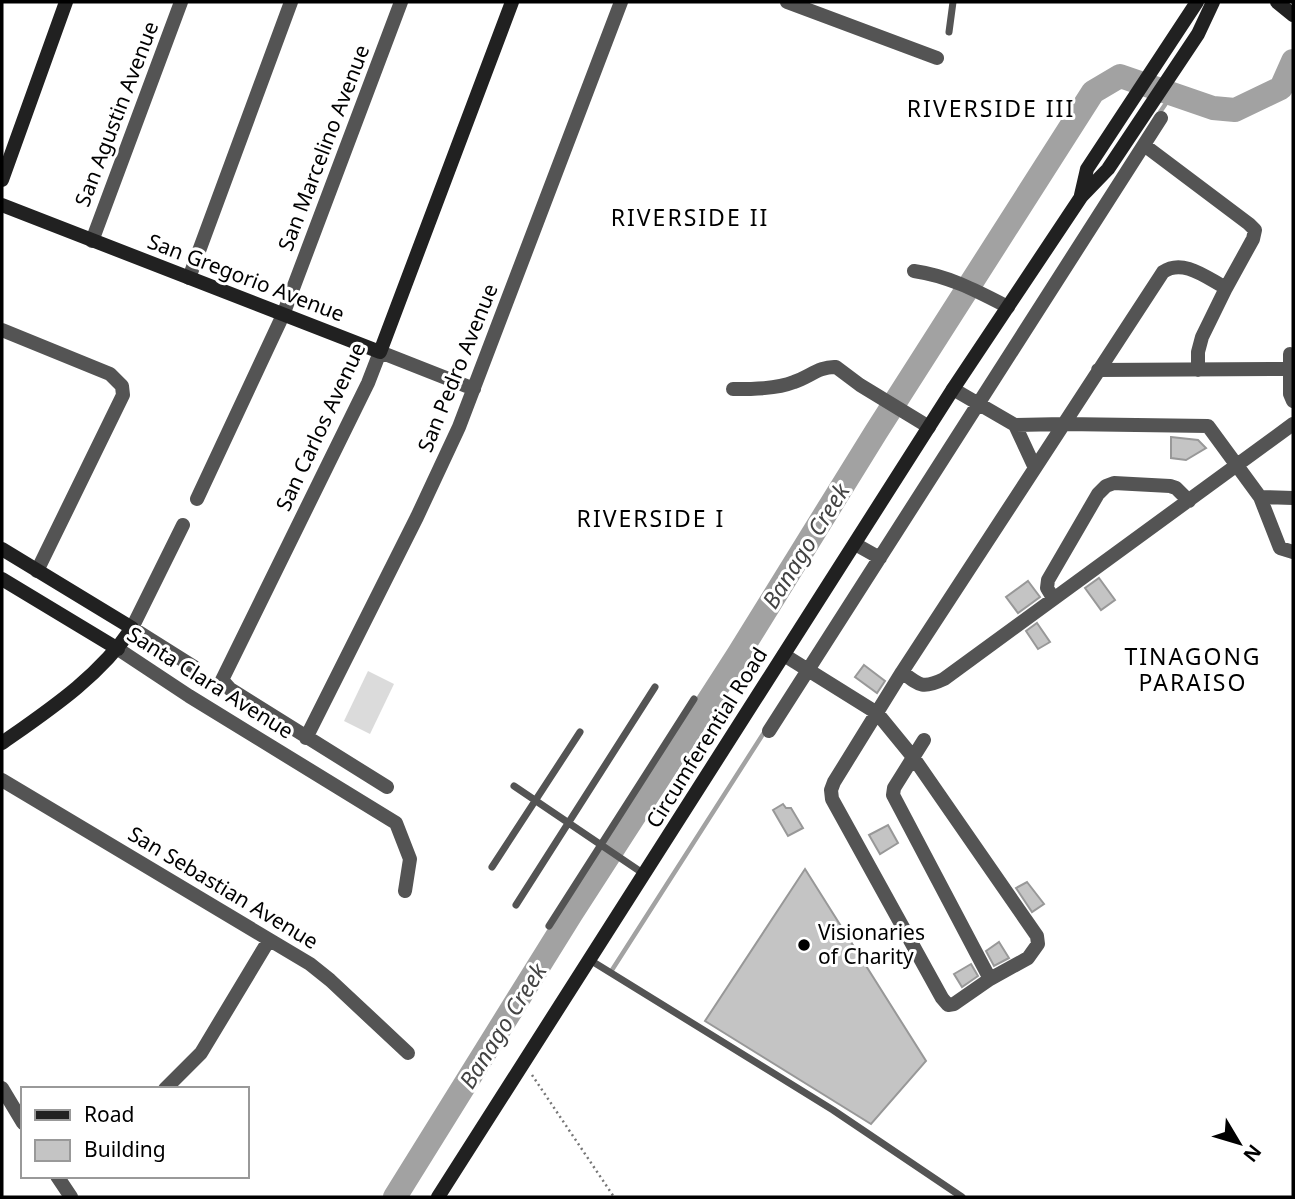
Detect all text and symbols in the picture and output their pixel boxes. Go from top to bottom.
street label: San Agustin Avenue [68,17,164,210]
street label: San Marcelino Avenue [271,41,375,255]
district label: RIVERSIDE III [907,92,1075,124]
district label: RIVERSIDE II [611,201,769,233]
street label: San Gregorio Avenue [144,227,349,328]
street label: San Pedro Avenue [410,279,504,456]
street label: San Carlos Avenue [269,338,371,515]
water label: Banago Creek [754,475,857,614]
district label: RIVERSIDE I [577,502,725,534]
street label: Santa Clara Avenue [122,620,299,745]
district label: TINAGONG PARAISO [1124,640,1262,698]
street label: Circumferential Road [639,642,773,833]
street label: San Sebastian Avenue [123,819,324,955]
place label: Visionaries of Charity [818,918,925,970]
marker: Visionaries of Charity [796,937,812,953]
water label: Banago Creek [451,955,554,1094]
legend [21,1087,248,1178]
text: Road [84,1100,134,1128]
north arrow [1204,1108,1274,1178]
text: Building [84,1135,166,1163]
text: N [1237,1139,1267,1168]

